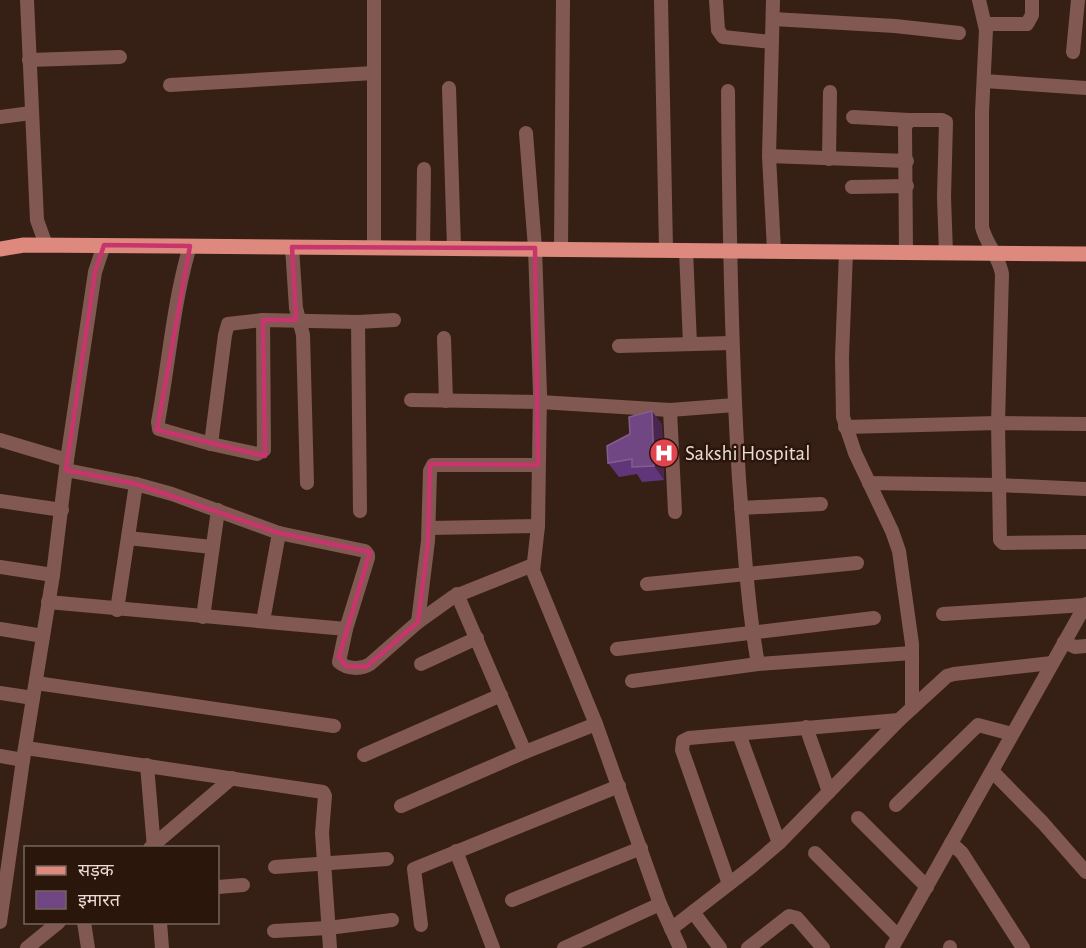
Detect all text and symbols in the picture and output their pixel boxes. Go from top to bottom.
hospital icon: Sakshi Hospital [648,437,680,469]
place label: Sakshi Hospital [685,443,810,464]
legend [24,846,219,924]
text: सड़क [78,862,115,880]
text: इमारत [78,892,121,910]

